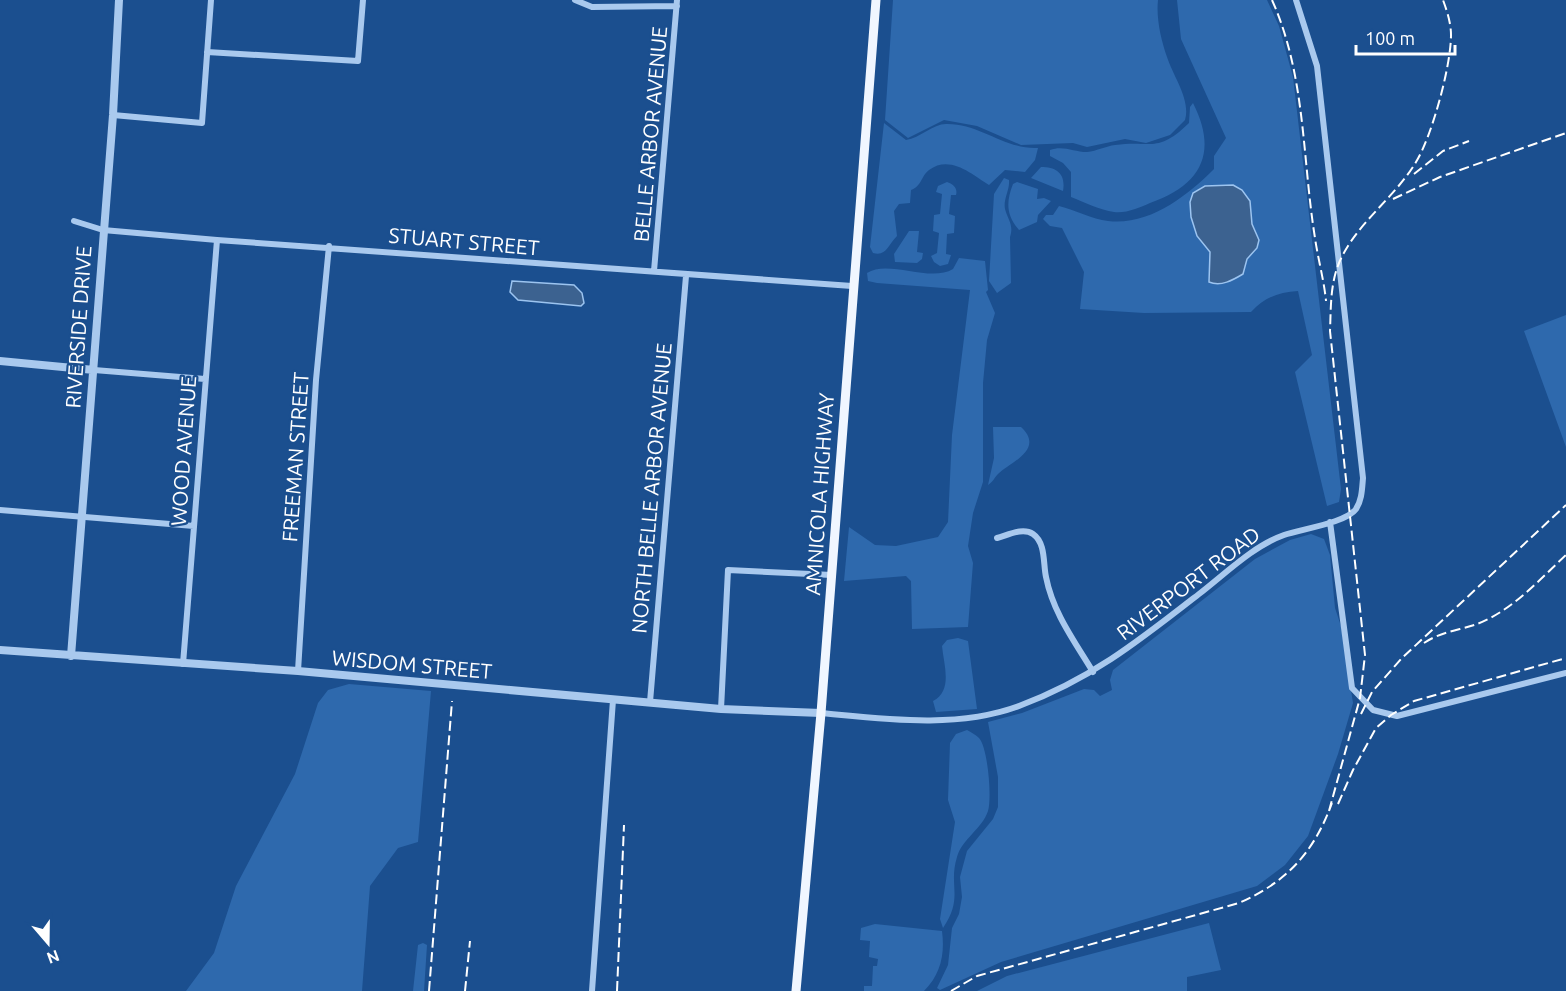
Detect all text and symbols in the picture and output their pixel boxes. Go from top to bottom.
scale bar [1356,18,1455,56]
street label: BELLE ARBOR AVENUE [629,25,671,243]
text: 100 m [1365,28,1415,48]
street label: STUART STREET [388,222,541,260]
street label: RIVERSIDE DRIVE [60,245,96,409]
street label: NORTH BELLE ARBOR AVENUE [626,342,676,634]
street label: FREEMAN STREET [277,371,313,543]
street label: WOOD AVENUE [166,375,200,527]
street label: AMNICOLA HIGHWAY [800,392,838,596]
street label: RIVERPORT ROAD [1112,521,1264,645]
street label: WISDOM STREET [331,645,494,683]
north arrow [18,913,78,973]
text: N [44,947,62,968]

